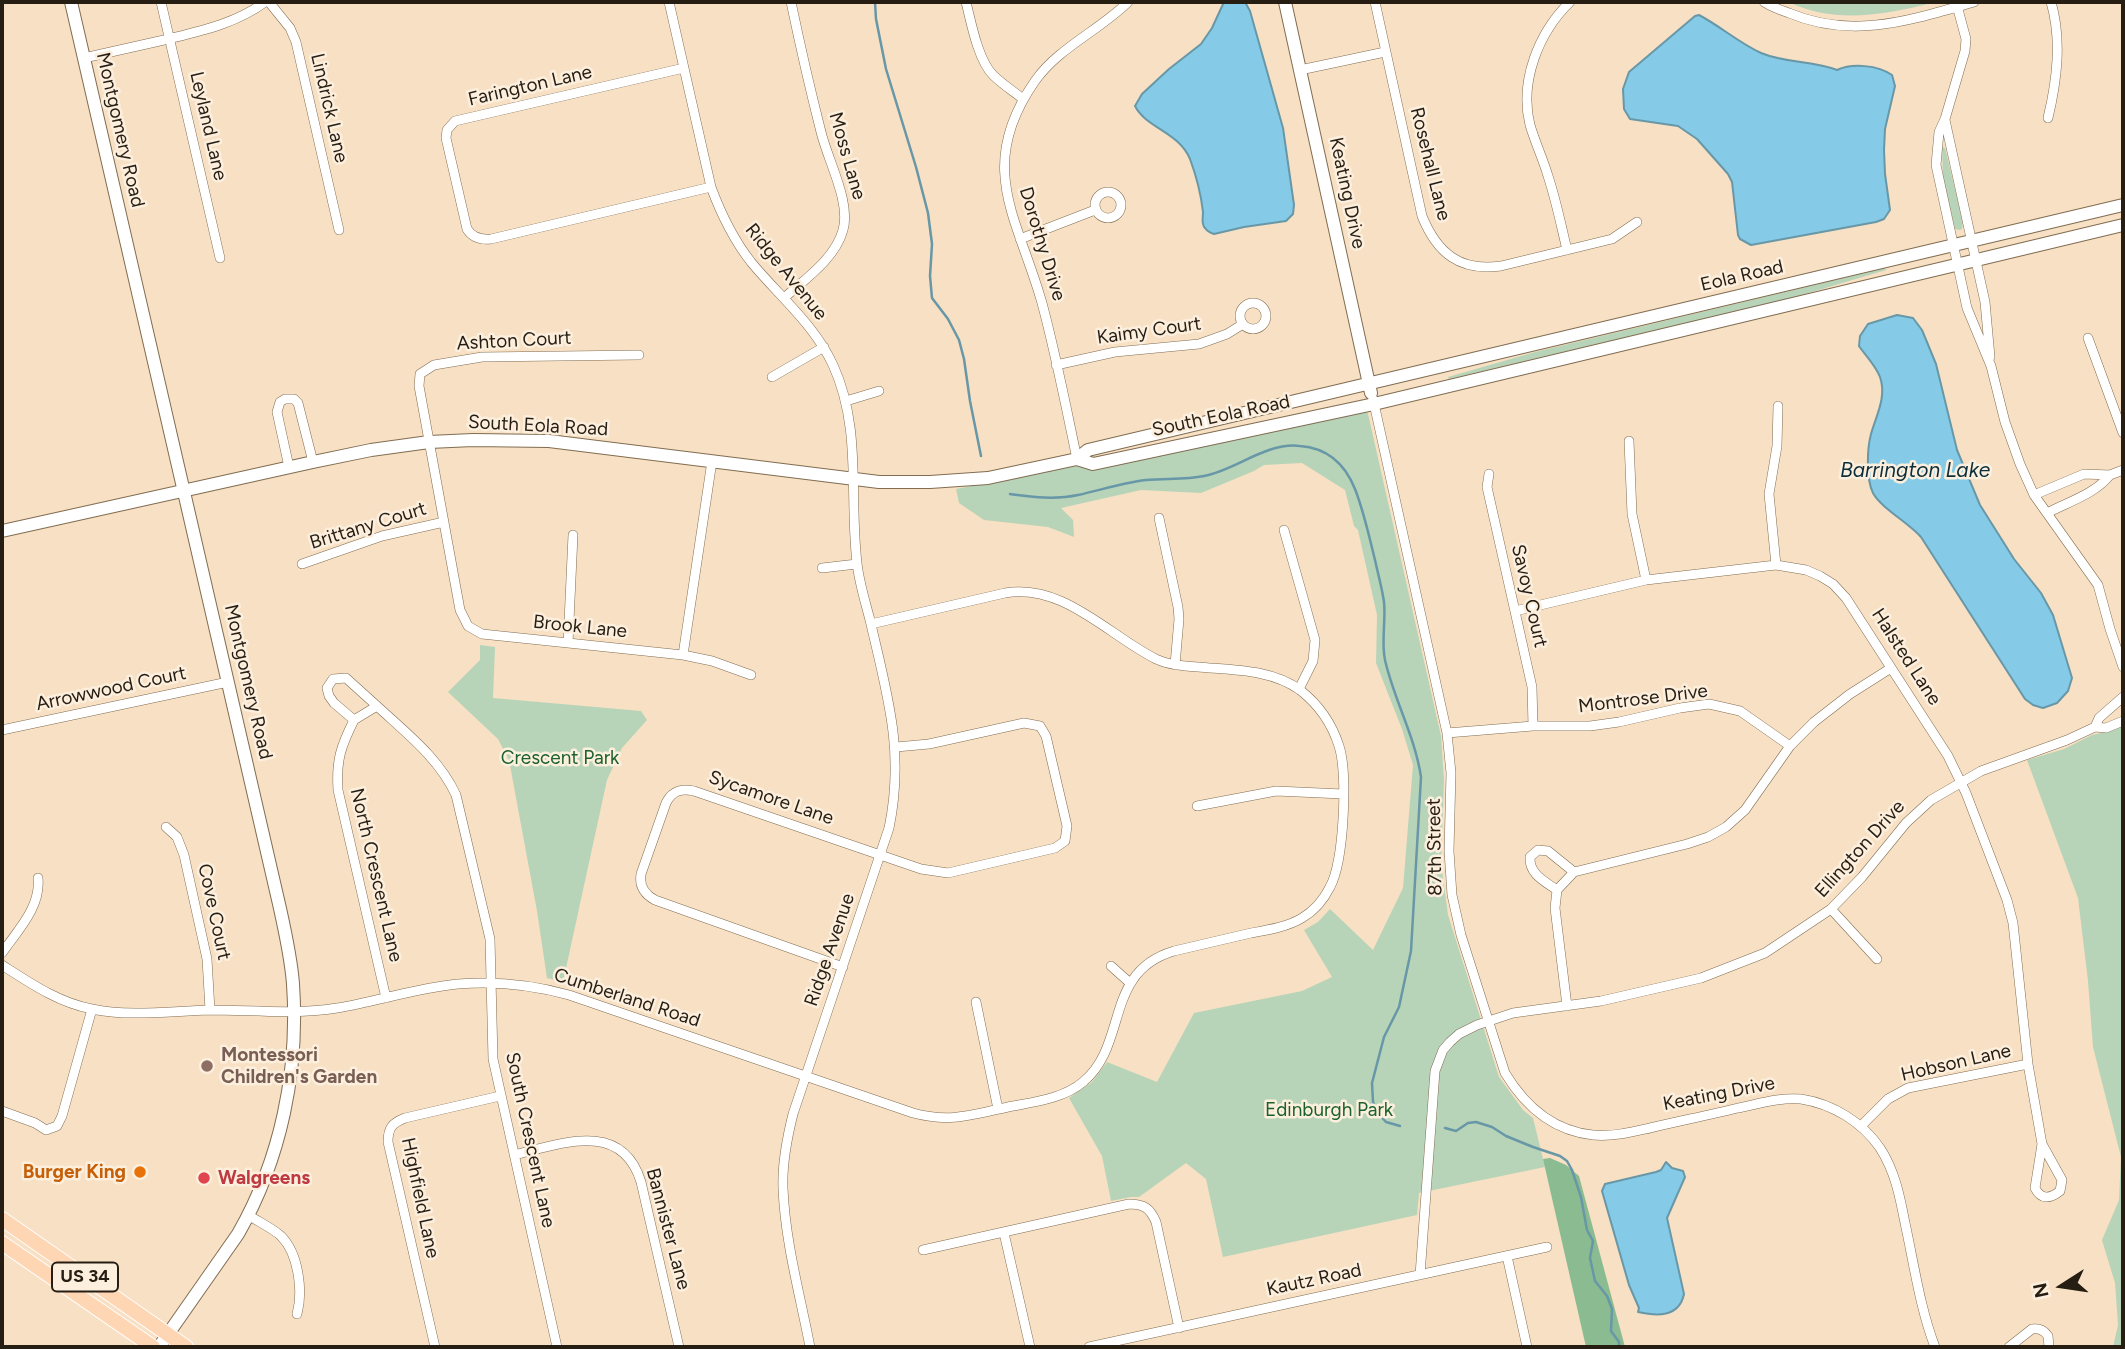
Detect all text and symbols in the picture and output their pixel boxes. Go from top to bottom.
street label: Montgomery Road [91,50,149,210]
street label: Lindrick Lane [305,51,353,165]
street label: Farington Lane [466,61,594,111]
street label: Leyland Lane [184,69,232,183]
street label: Rosehall Lane [1405,105,1455,223]
street label: Moss Lane [824,110,870,202]
street label: Keating Drive [1324,135,1370,251]
street label: Dorothy Drive [1014,184,1070,304]
street label: Ridge Avenue [740,219,832,325]
street label: Eola Road [1698,255,1786,297]
street label: Kaimy Court [1095,312,1203,350]
street label: Ashton Court [456,327,572,355]
street label: South Eola Road [1150,390,1292,442]
street label: South Eola Road [467,411,609,441]
water label: Barrington Lake [1840,458,1990,484]
street label: Brittany Court [307,497,429,555]
street label: Savoy Court [1506,542,1552,650]
street label: Montgomery Road [219,602,277,762]
street label: Halsted Lane [1866,604,1946,710]
street label: Brook Lane [532,611,628,643]
street label: Arrowwood Court [34,662,188,716]
street label: Montrose Drive [1577,680,1709,718]
park label: Crescent Park [501,747,619,769]
street label: Sycamore Lane [706,766,836,830]
street label: North Crescent Lane [345,786,407,964]
street label: Ellington Drive [1810,796,1910,902]
street label: 87th Street [1423,798,1447,896]
street label: Cove Court [193,862,235,962]
street label: Ridge Avenue [800,891,860,1009]
street label: Cumberland Road [551,964,703,1032]
street label: Hobson Lane [1899,1039,2013,1087]
place label: Montessori Children's Garden [221,1044,377,1088]
street label: South Crescent Lane [500,1050,560,1230]
marker: Montessori Children's Garden [199,1058,215,1074]
street label: Keating Drive [1661,1072,1777,1116]
park label: Edinburgh Park [1265,1099,1393,1121]
street label: Highfield Lane [396,1136,444,1260]
place label: Burger King [23,1161,126,1183]
marker: Burger King [132,1164,148,1180]
street label: Bannister Lane [641,1166,695,1292]
place label: Walgreens [218,1167,310,1189]
marker: Walgreens [196,1170,212,1186]
north arrow [2027,1251,2097,1321]
street label: Kautz Road [1264,1259,1364,1301]
road number: US 34 [52,1262,118,1292]
text: N [2028,1281,2054,1300]

